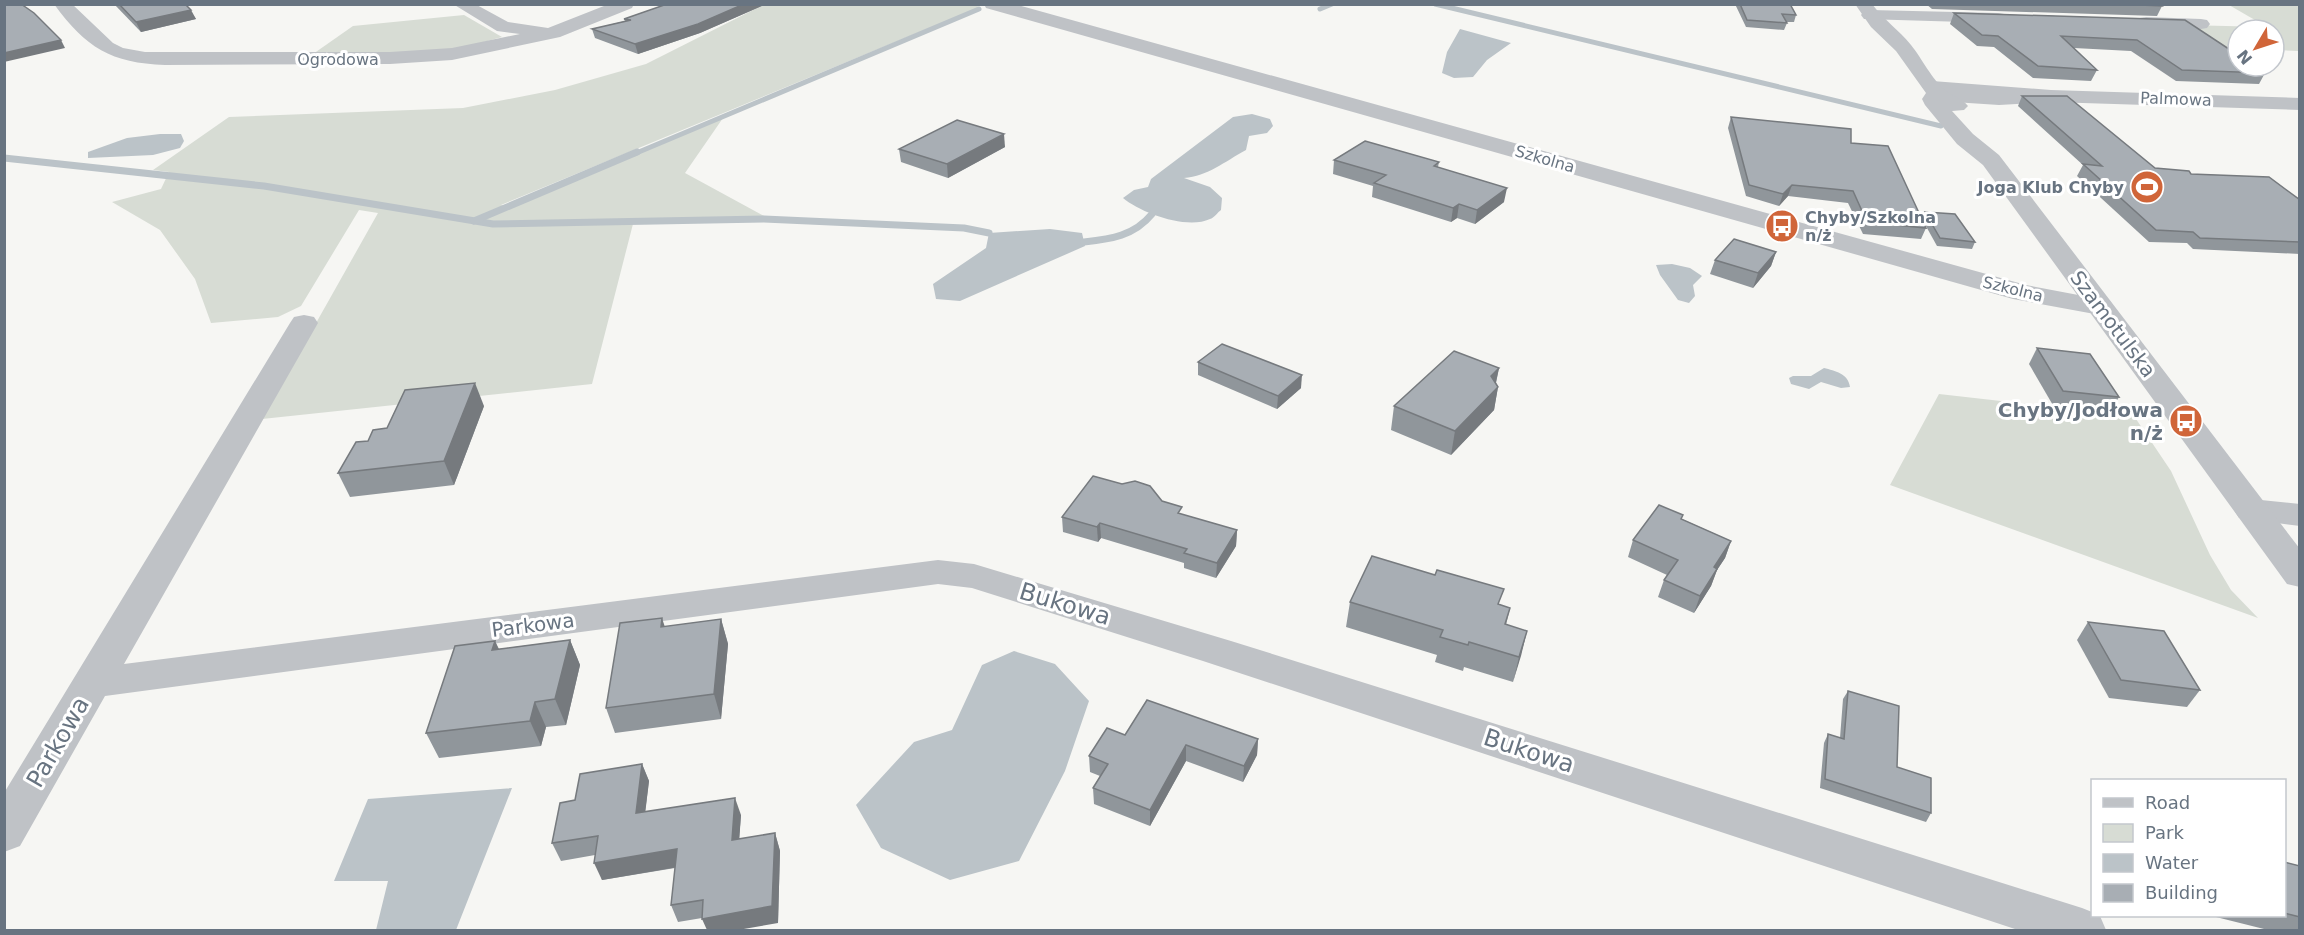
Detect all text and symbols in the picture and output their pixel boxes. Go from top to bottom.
north arrow [2226,18,2286,78]
text: N [2233,46,2256,68]
street label: Ogrodowa [297,50,379,69]
street label: Palmowa [2140,88,2212,110]
street label: Szkolna [1513,141,1577,177]
sports icon: Joga Klub Chyby [2129,169,2165,205]
place label: Joga Klub Chyby [1976,178,2125,197]
bus stop icon: Chyby/Szkolna n/ż [1764,208,1800,244]
place label: Chyby/Szkolna n/ż [1805,208,1936,245]
street label: Szamotulska [2065,266,2161,382]
street label: Szkolna [1981,272,2045,306]
place label: Chyby/Jodłowa n/ż [1998,398,2163,445]
bus stop icon: Chyby/Jodłowa n/ż [2168,403,2204,439]
street label: Bukowa [1016,577,1114,631]
street label: Parkowa [490,608,576,642]
street label: Parkowa [21,692,95,792]
street label: Bukowa [1480,723,1578,779]
legend [2091,779,2286,917]
text: Road [2145,792,2190,813]
text: Park [2145,822,2184,843]
text: Water [2145,852,2199,873]
text: Building [2145,882,2218,903]

